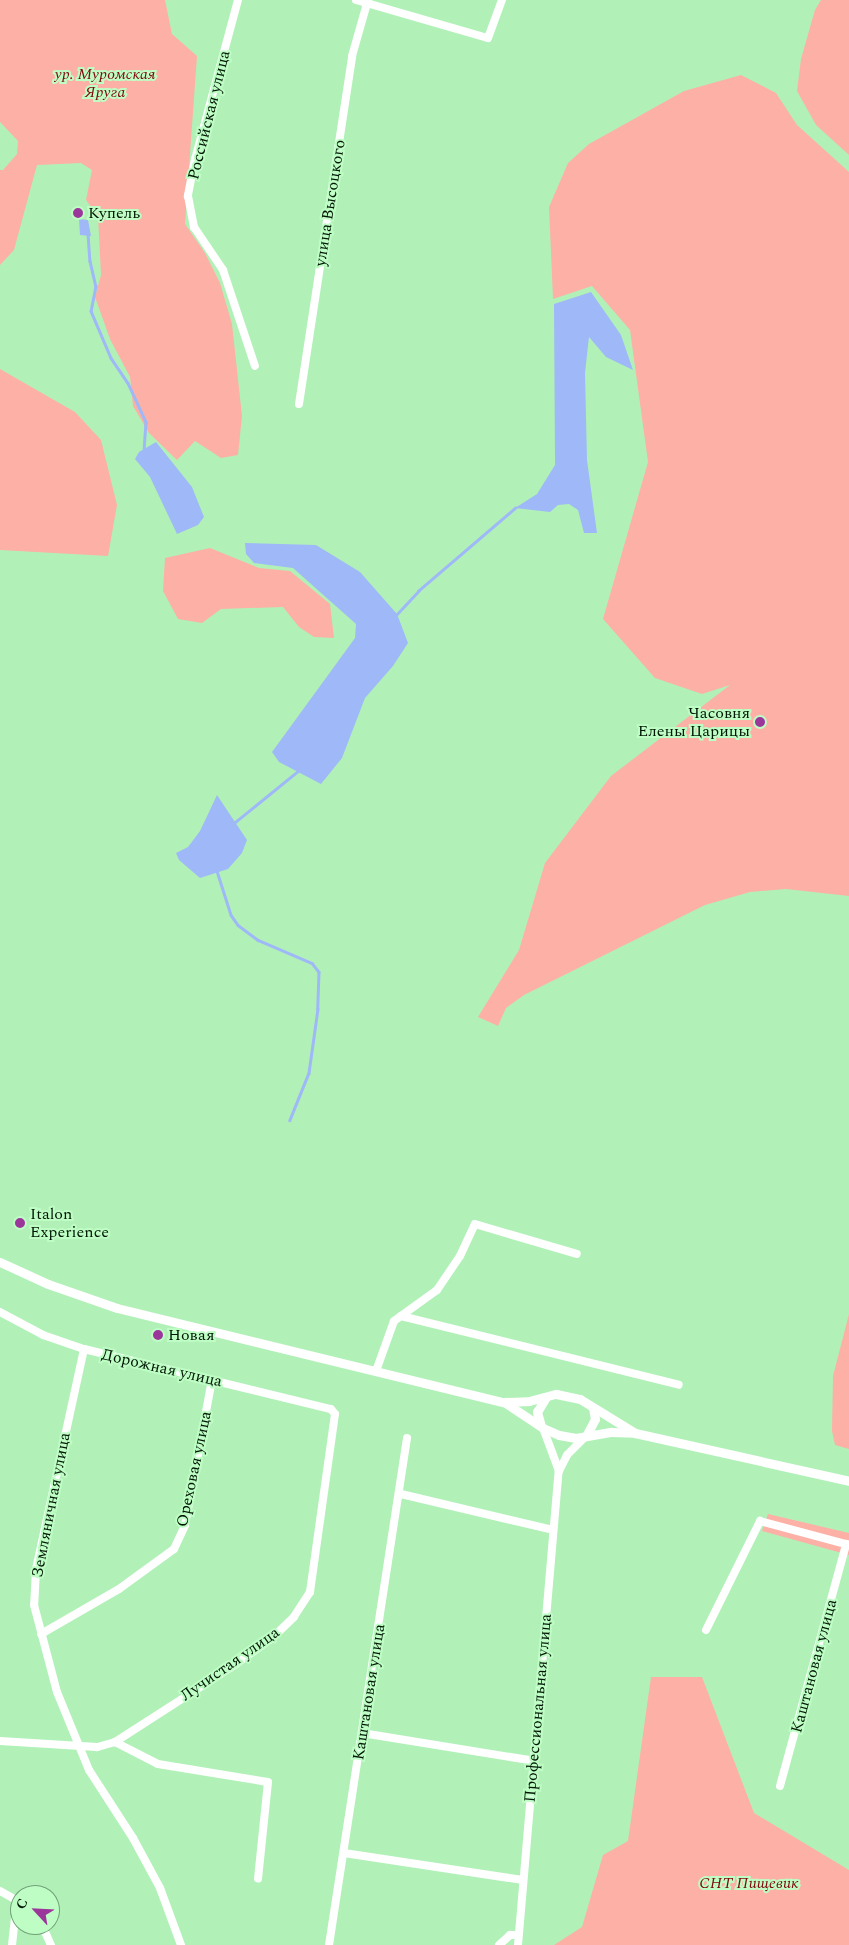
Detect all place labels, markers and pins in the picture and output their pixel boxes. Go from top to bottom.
place label: Купель [88,203,140,223]
marker: Купель [72,207,84,219]
place label: Часовня Елены Царицы [638,703,750,741]
marker: Часовня Елены Царицы [754,716,766,728]
place label: Italon Experience [30,1204,109,1242]
marker: Italon Experience [14,1217,26,1229]
place label: Новая [168,1325,214,1345]
marker: Новая [152,1329,164,1341]

